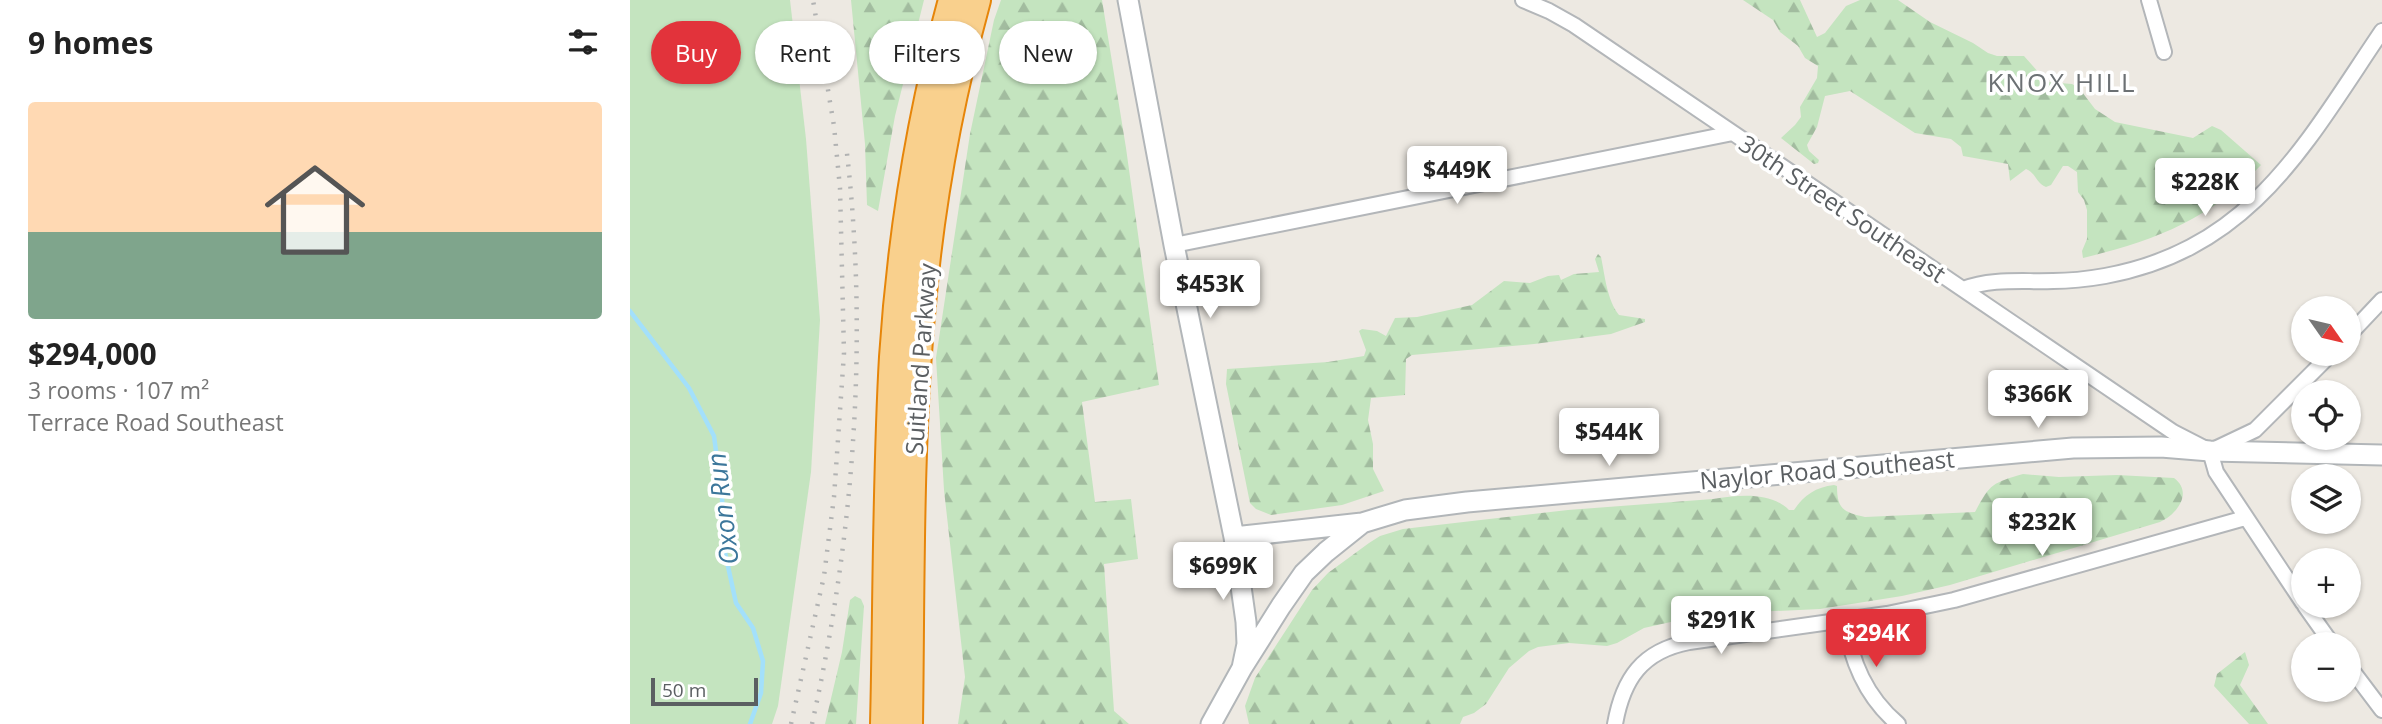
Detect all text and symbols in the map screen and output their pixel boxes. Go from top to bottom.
chip: Buy [651,21,741,84]
chip: Rent [755,21,855,84]
chip: Filters [869,21,985,84]
chip: New [999,21,1097,84]
text: 9 homes [28,22,153,63]
icon: filters [564,23,602,61]
district label: KNOX HILL [1987,64,2137,100]
street label: 30th Street Southeast [1733,126,1953,290]
pin: $449K [1408,146,1506,206]
icon: home [252,147,378,273]
text: $449K [1423,153,1491,185]
pin: $228K [2156,158,2254,218]
text: $228K [2171,165,2239,197]
pin: $453K [1161,260,1259,320]
street label: Suitland Parkway [897,261,943,456]
text: $453K [1176,267,1244,299]
north arrow [2291,296,2361,366]
map controls [2291,296,2361,702]
text: $294,000 [28,333,157,374]
pin: $366K [1989,370,2087,430]
text: 3 rooms · 107 m² [28,374,209,406]
text: $366K [2004,377,2072,409]
button: locate [2291,380,2361,450]
text: Terrace Road Southeast [28,406,284,438]
pin: $544K [1560,408,1658,468]
text: $544K [1575,415,1643,447]
street label: Naylor Road Southeast [1698,441,1956,497]
water label: Oxon Run [697,451,747,567]
button: layers [2291,464,2361,534]
pin: $232K [1993,498,2091,558]
text: $232K [2008,505,2076,537]
pin: $699K [1174,542,1272,602]
button: + [2291,548,2361,618]
text: $699K [1189,549,1257,581]
pin: $291K [1672,596,1770,656]
text: $291K [1687,603,1755,635]
pin: $294K [1827,610,1925,669]
text: $294K [1842,616,1910,648]
button: − [2291,632,2361,702]
scale bar [651,675,758,707]
text: 50 m [662,677,706,703]

